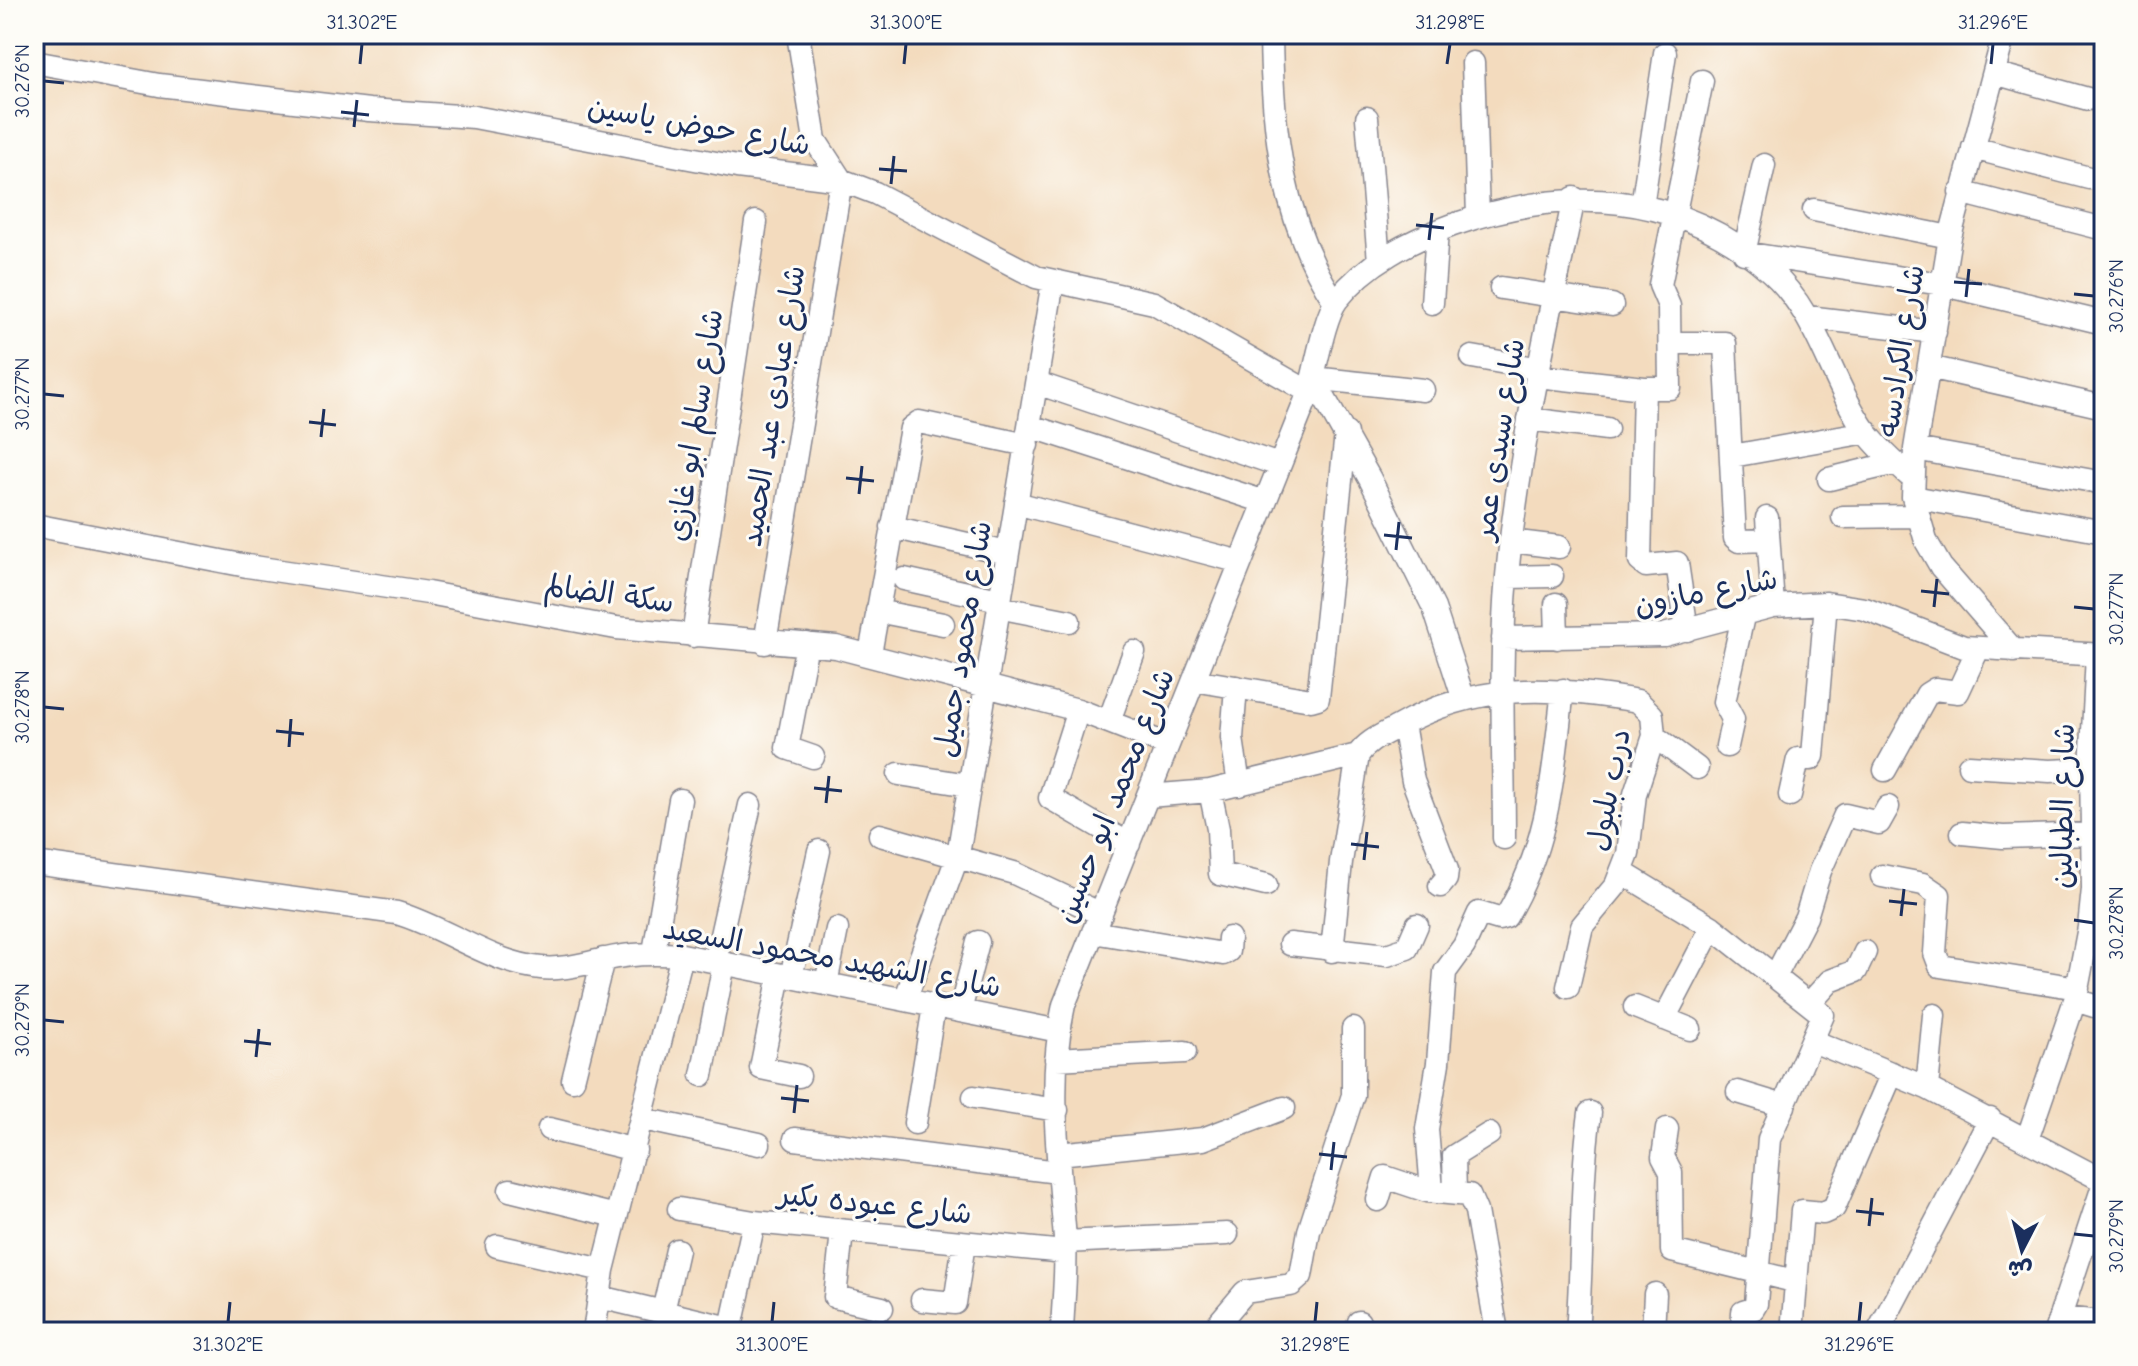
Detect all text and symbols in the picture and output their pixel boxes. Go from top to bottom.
text: 31.302°E [327,11,397,34]
text: 31.300°E [870,11,942,34]
text: 31.298°E [1415,11,1485,34]
text: 31.296°E [1958,11,2028,34]
text: 30.276°N [11,44,34,118]
street label: شارع حوض ياسين [584,89,813,166]
text: 30.276°N [2105,259,2128,333]
street label: شارع الكرادسه [1870,262,1935,440]
street label: شارع عبادى عبد الحميد [733,263,815,550]
street label: شارع سالم ابو غازي [659,306,736,544]
street label: شارع سيدى عمر [1465,336,1535,546]
text: 30.277°N [11,358,34,430]
street label: شارع محمود جميل [927,518,1002,760]
street label: شارع مازون [1631,561,1781,626]
street label: سكة الضالم [541,568,676,625]
text: 30.277°N [2105,573,2128,645]
street label: شارع محمد ابو حسين [1048,664,1185,929]
text: 30.278°N [11,670,34,744]
street label: شارع الطبالين [2044,723,2085,889]
street label: درب بلبول [1580,726,1639,854]
text: 30.278°N [2105,886,2128,960]
street label: شارع الشهيد محمود السعيد [660,911,1004,1008]
text: 30.279°N [11,983,34,1057]
street label: شارع عبوده بكير [773,1176,974,1235]
text: 30.279°N [2105,1199,2128,1273]
north arrow [1982,1210,2062,1290]
text: ش [2007,1255,2033,1283]
text: 31.302°E [193,1333,263,1356]
text: 31.300°E [736,1333,808,1356]
text: 31.298°E [1280,1333,1350,1356]
text: 31.296°E [1824,1333,1894,1356]

